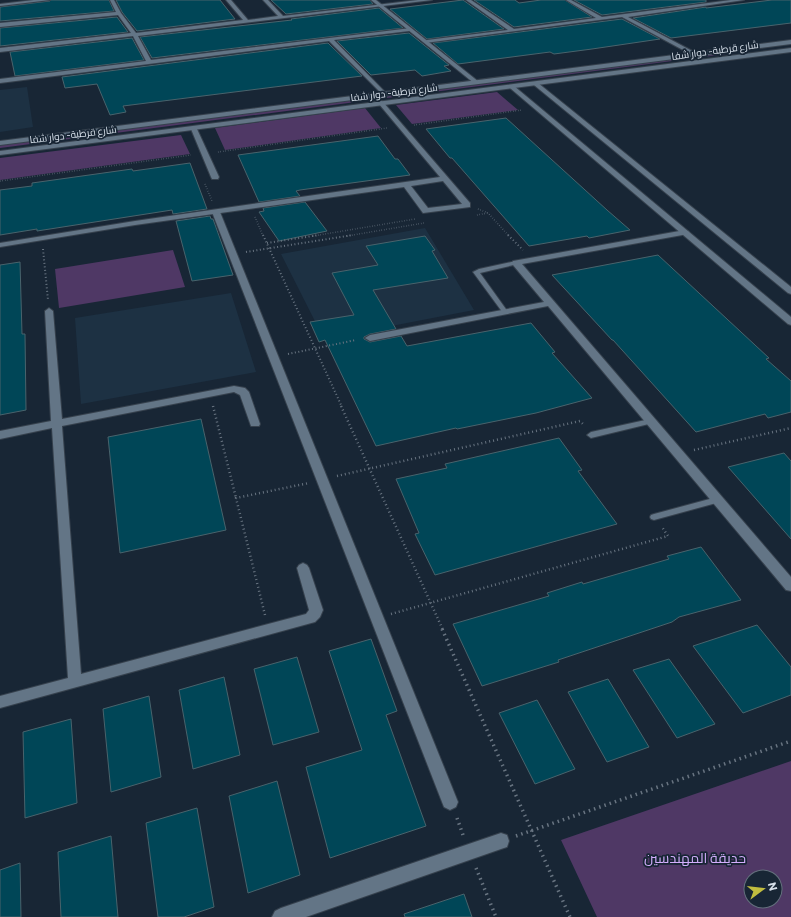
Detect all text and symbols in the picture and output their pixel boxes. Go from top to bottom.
street label: شارع قرطبة- دوار شفا [671,38,759,63]
street label: شارع قرطبة- دوار شفا [350,81,438,104]
street label: شارع قرطبة- دوار شفا [29,123,117,146]
park label: حديقة المهندسين [644,849,746,866]
north arrow [743,869,783,909]
text: N [766,881,780,892]

